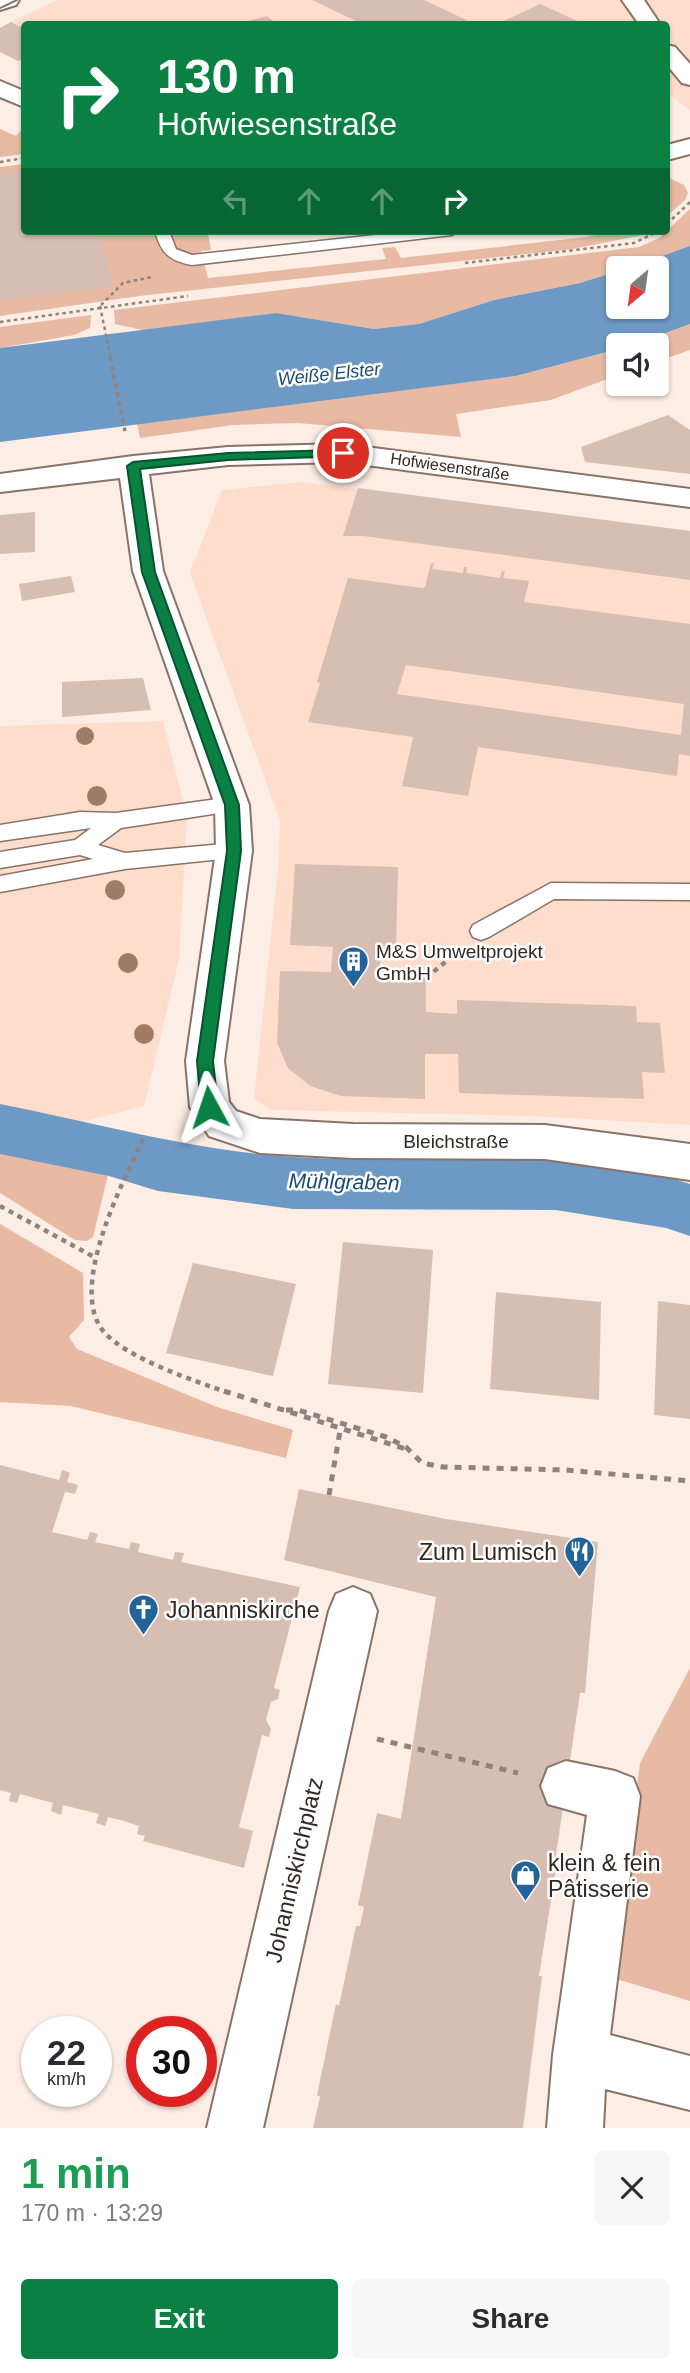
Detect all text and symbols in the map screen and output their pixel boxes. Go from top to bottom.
icon: right [42,49,133,140]
text: 130 m [157,49,296,103]
text: Hofwiesenstraße [157,106,397,142]
icon: left [217,182,255,220]
icon: ahead [290,182,328,220]
icon: ahead [363,182,401,220]
icon: right [436,182,474,220]
north arrow [606,256,668,318]
map controls [606,256,669,396]
button: sound [606,333,669,396]
water label: Weiße Elster [277,359,382,389]
pin [313,423,373,483]
icon: arrive [324,434,362,472]
street label: Hofwiesenstraße [389,450,511,483]
place label: M&S Umweltprojekt GmbH [376,941,544,984]
building icon: M&S Umweltprojekt GmbH [336,945,370,989]
position arrow [172,1070,246,1144]
street label: Bleichstraße [403,1131,509,1152]
water label: Mühlgraben [288,1169,400,1194]
restaurant icon: Zum Lumisch [563,1535,597,1579]
place label: Zum Lumisch [419,1539,557,1565]
church icon: Johanniskirche [126,1593,160,1637]
place label: Johanniskirche [166,1597,319,1623]
street label: Johanniskirchplatz [260,1775,328,1965]
place label: klein & fein Pâtisserie [548,1850,661,1902]
shop icon: klein & fein Pâtisserie [508,1859,542,1903]
speed limit sign: 30 [126,2016,217,2107]
text: 22 [47,2033,86,2072]
text: km/h [47,2069,86,2089]
text: 1 min [21,2150,131,2197]
button: close [595,2151,669,2225]
text: 170 m · 13:29 [21,2200,163,2226]
button: Exit [21,2279,338,2359]
button: Share [352,2279,669,2359]

